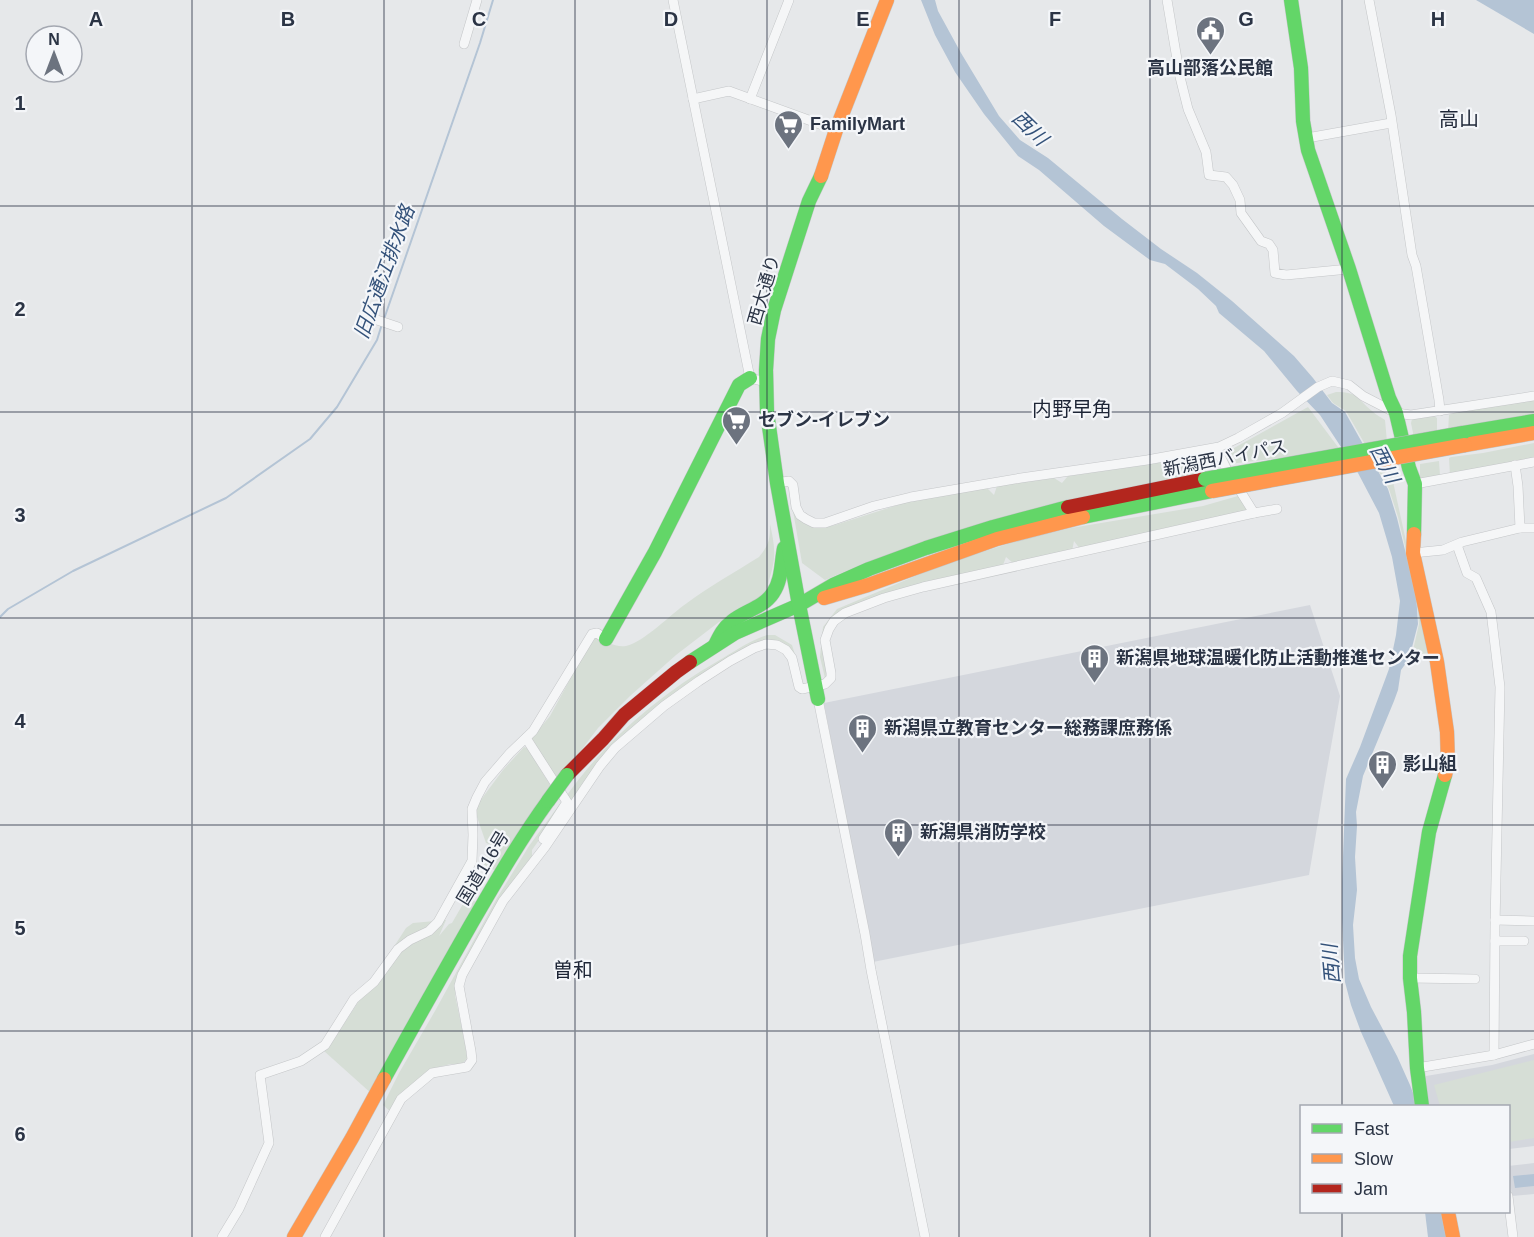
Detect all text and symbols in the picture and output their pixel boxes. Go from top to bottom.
text: A [89,8,103,30]
text: B [281,8,295,30]
text: C [472,8,486,30]
text: D [664,8,678,30]
text: E [856,8,870,30]
text: F [1049,8,1061,30]
text: G [1238,8,1254,30]
text: H [1431,8,1445,30]
public building icon: 高山部落公民館 [1194,15,1226,57]
north arrow [24,24,84,84]
text: N [48,31,60,48]
place label: 高山部落公民館 [1147,58,1273,78]
text: 1 [14,92,26,114]
water label: 西川 [1008,106,1053,151]
supermarket icon: FamilyMart [773,108,805,150]
district label: 高山 [1439,108,1479,130]
place label: FamilyMart [810,114,905,134]
water label: 旧広通江排水路 [350,201,419,342]
street label: 西大通り [744,253,784,327]
text: 2 [14,298,26,320]
district label: 内野早角 [1032,398,1112,420]
supermarket icon: セブン-イレブン [721,404,753,446]
place label: セブン-イレブン [758,410,890,430]
street label: 新潟西バイパス [1161,436,1289,480]
water label: 西川 [1366,441,1405,489]
text: 3 [14,504,26,526]
building icon: 新潟県地球温暖化防止活動推進センター [1079,642,1111,684]
place label: 新潟県地球温暖化防止活動推進センター [1116,648,1440,668]
text: 4 [14,710,26,732]
building icon: 新潟県立教育センター総務課庶務係 [847,712,879,754]
place label: 新潟県立教育センター総務課庶務係 [884,718,1172,738]
building icon: 影山組 [1366,748,1398,790]
place label: 影山組 [1403,754,1457,774]
building icon: 新潟県消防学校 [883,816,915,858]
place label: 新潟県消防学校 [920,822,1046,842]
street label: 国道116号 [453,827,513,909]
text: 5 [14,917,26,939]
water label: 西川 [1318,941,1344,985]
district label: 曽和 [553,959,593,981]
legend [1300,1105,1510,1213]
text: Fast [1354,1119,1389,1139]
text: 6 [14,1123,26,1145]
text: Slow [1354,1149,1394,1169]
text: Jam [1354,1179,1388,1199]

